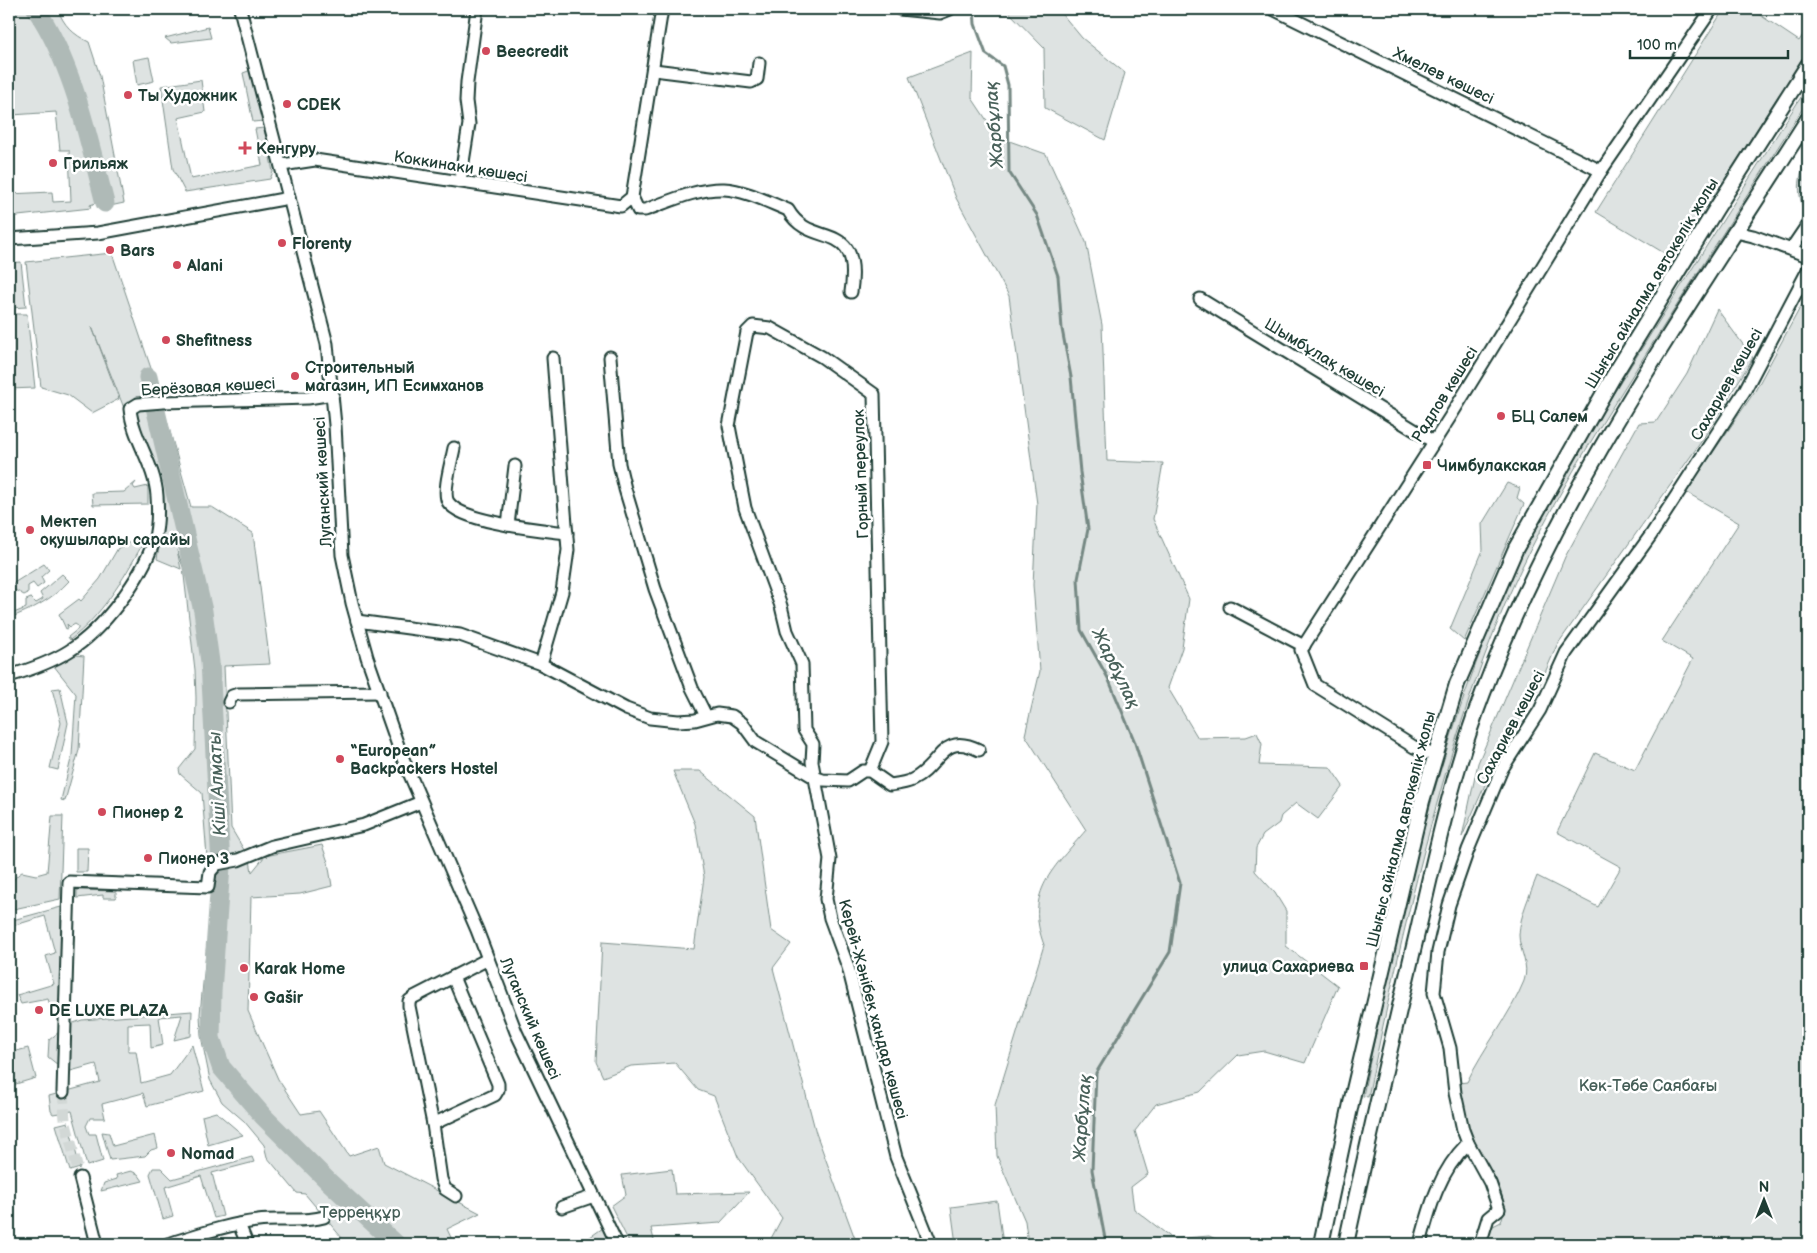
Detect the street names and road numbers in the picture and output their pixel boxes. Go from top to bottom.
street label: Хмелев көшесі [1390,44,1497,109]
street label: Коккинаки көшесі [393,148,529,187]
street label: Шығыс айналма автокөлік жолы [1582,175,1723,393]
street label: Шымбұлақ көшесі [1261,315,1388,402]
street label: Сахариев көшесі [1687,325,1767,444]
street label: Радлов көшесі [1408,343,1482,446]
street label: Берёзовая көшесі [140,374,276,401]
street label: Горный переулок [850,408,873,539]
street label: Луганский көшесі [311,416,336,549]
street label: Сахариев көшесі [1473,667,1549,788]
street label: Шығыс айналма автокөлік жолы [1363,709,1440,949]
street label: Керей-Жәнібек хандар көшесі [834,897,911,1121]
street label: Луганский көшесі [495,954,564,1083]

